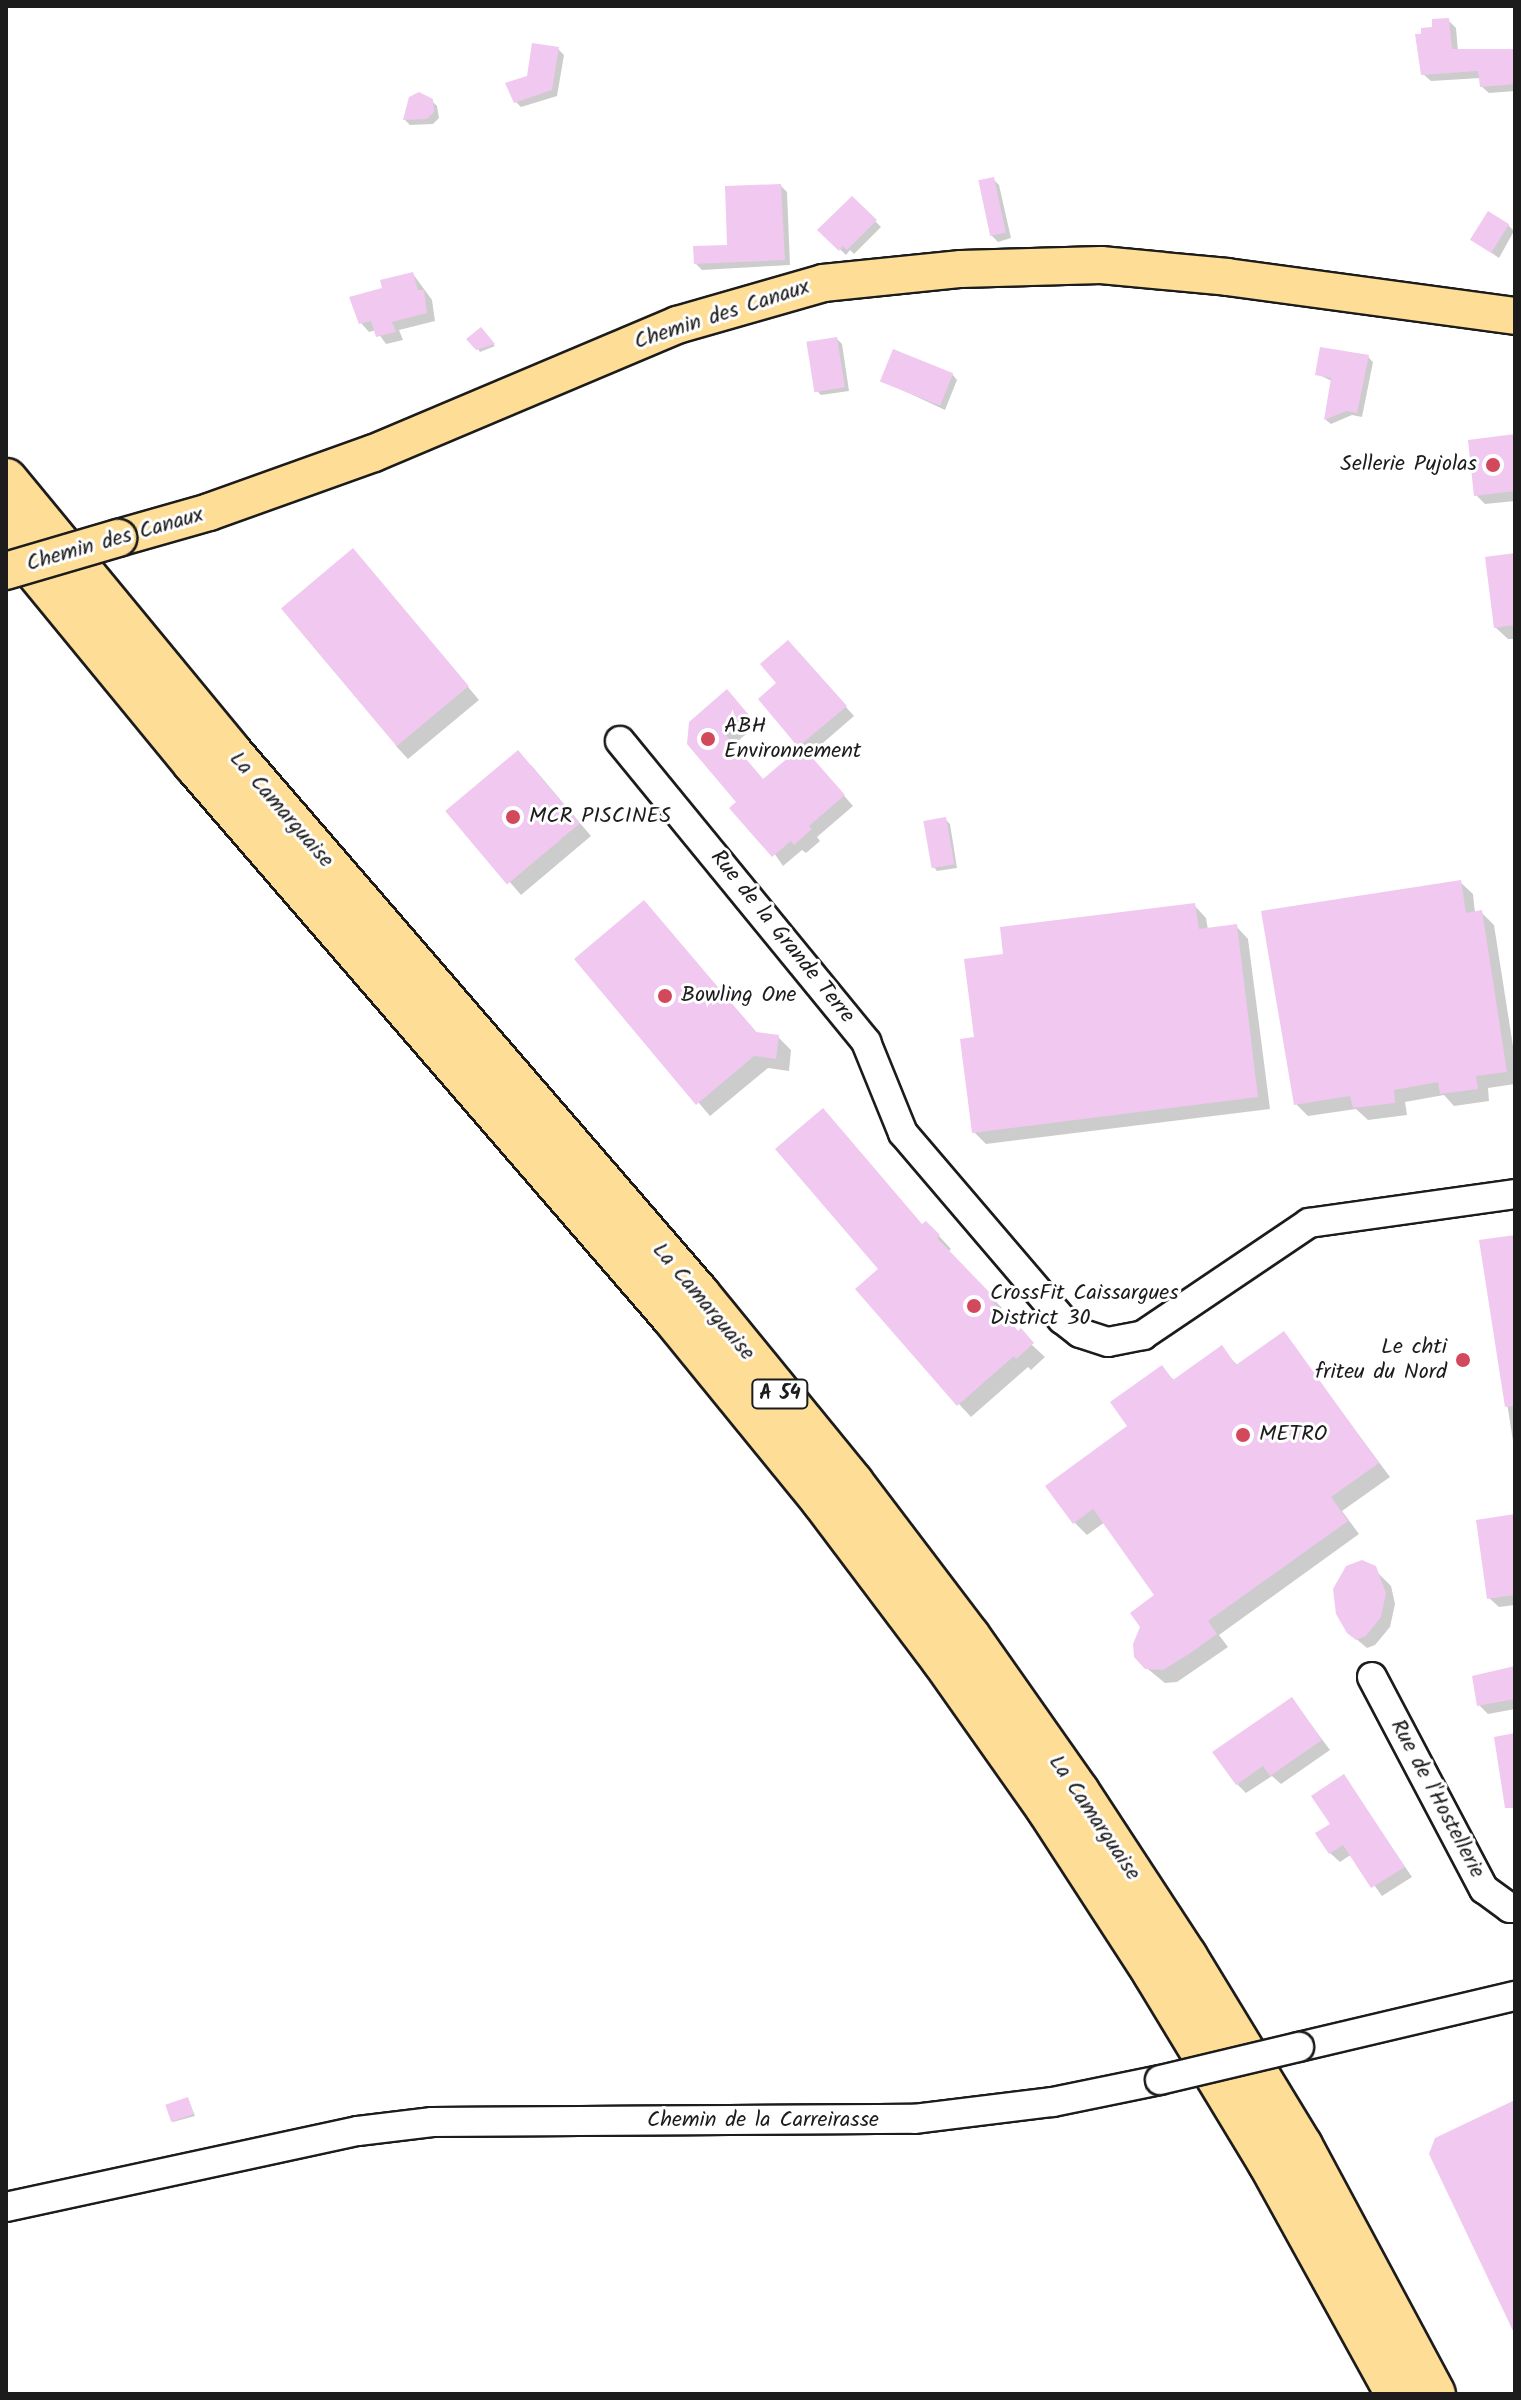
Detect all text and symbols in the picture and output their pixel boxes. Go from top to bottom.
street label: Chemin des Canaux [631,274,813,356]
place label: Sellerie Pujolas [1340,452,1477,478]
marker: Sellerie Pujolas [1484,456,1502,474]
street label: Chemin des Canaux [24,502,206,578]
place label: ABH Environnement [724,713,861,764]
marker: ABH Environnement [699,730,717,748]
street label: La Camarguaise [223,746,339,874]
place label: MCR PISCINES [529,804,671,830]
marker: MCR PISCINES [504,808,522,826]
street label: Rue de la Grande Terre [704,845,860,1029]
place label: Bowling One [681,983,797,1009]
marker: Bowling One [656,987,674,1005]
street label: La Camarguaise [646,1238,760,1366]
place label: CrossFit Caissargues District 30 [990,1280,1179,1332]
marker: CrossFit Caissargues District 30 [965,1297,983,1315]
place label: Le chti friteu du Nord [1315,1334,1447,1386]
marker: Le chti friteu du Nord [1454,1351,1472,1369]
road number: A 54 [750,1378,810,1410]
place label: METRO [1259,1422,1327,1448]
marker: METRO [1234,1426,1252,1444]
street label: Rue de l'Hostellerie [1384,1715,1490,1883]
street label: La Camarguaise [1042,1750,1146,1886]
street label: Chemin de la Carreirasse [647,2108,879,2134]

